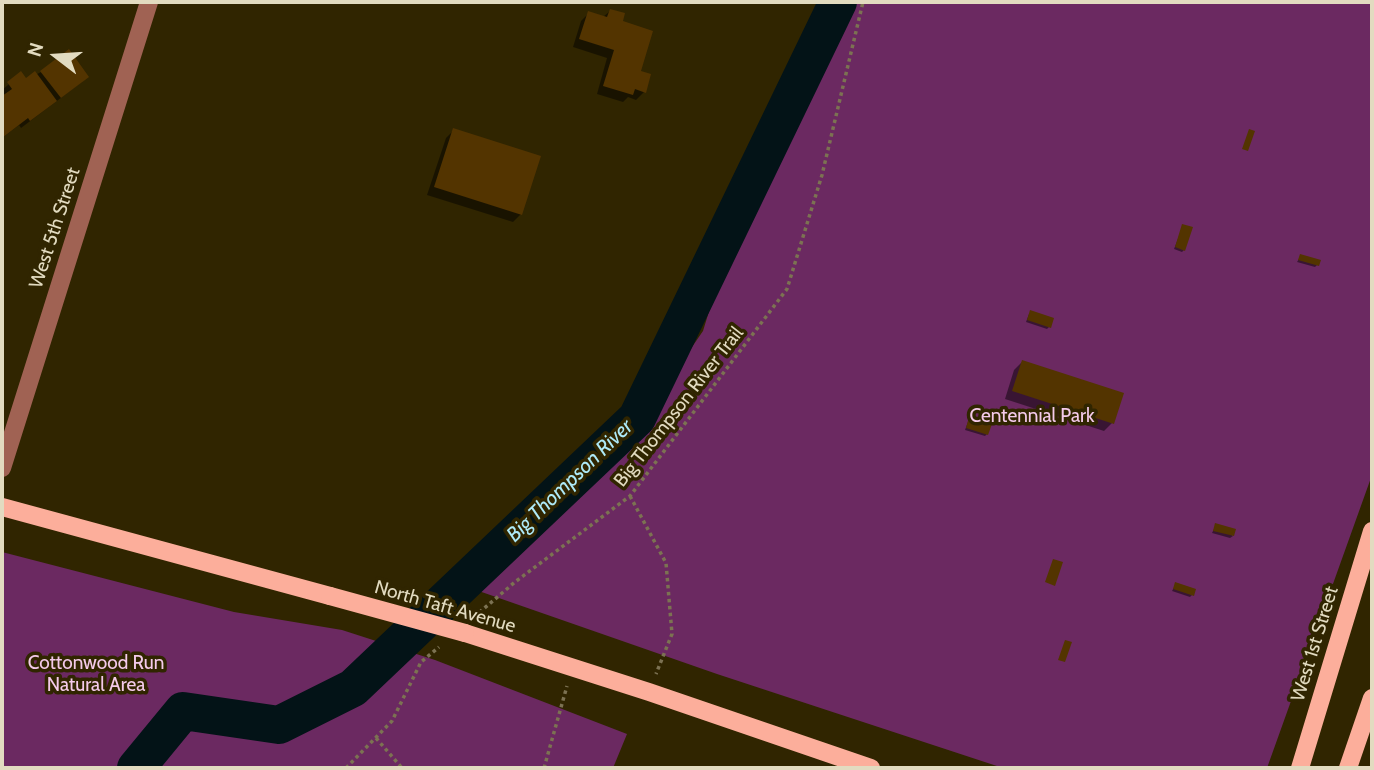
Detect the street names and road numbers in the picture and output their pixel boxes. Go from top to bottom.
street label: West 5th Street [25,165,85,291]
street label: Big Thompson River Trail [609,322,749,492]
street label: North Taft Avenue [372,576,518,638]
street label: West 1st Street [1287,584,1343,704]

